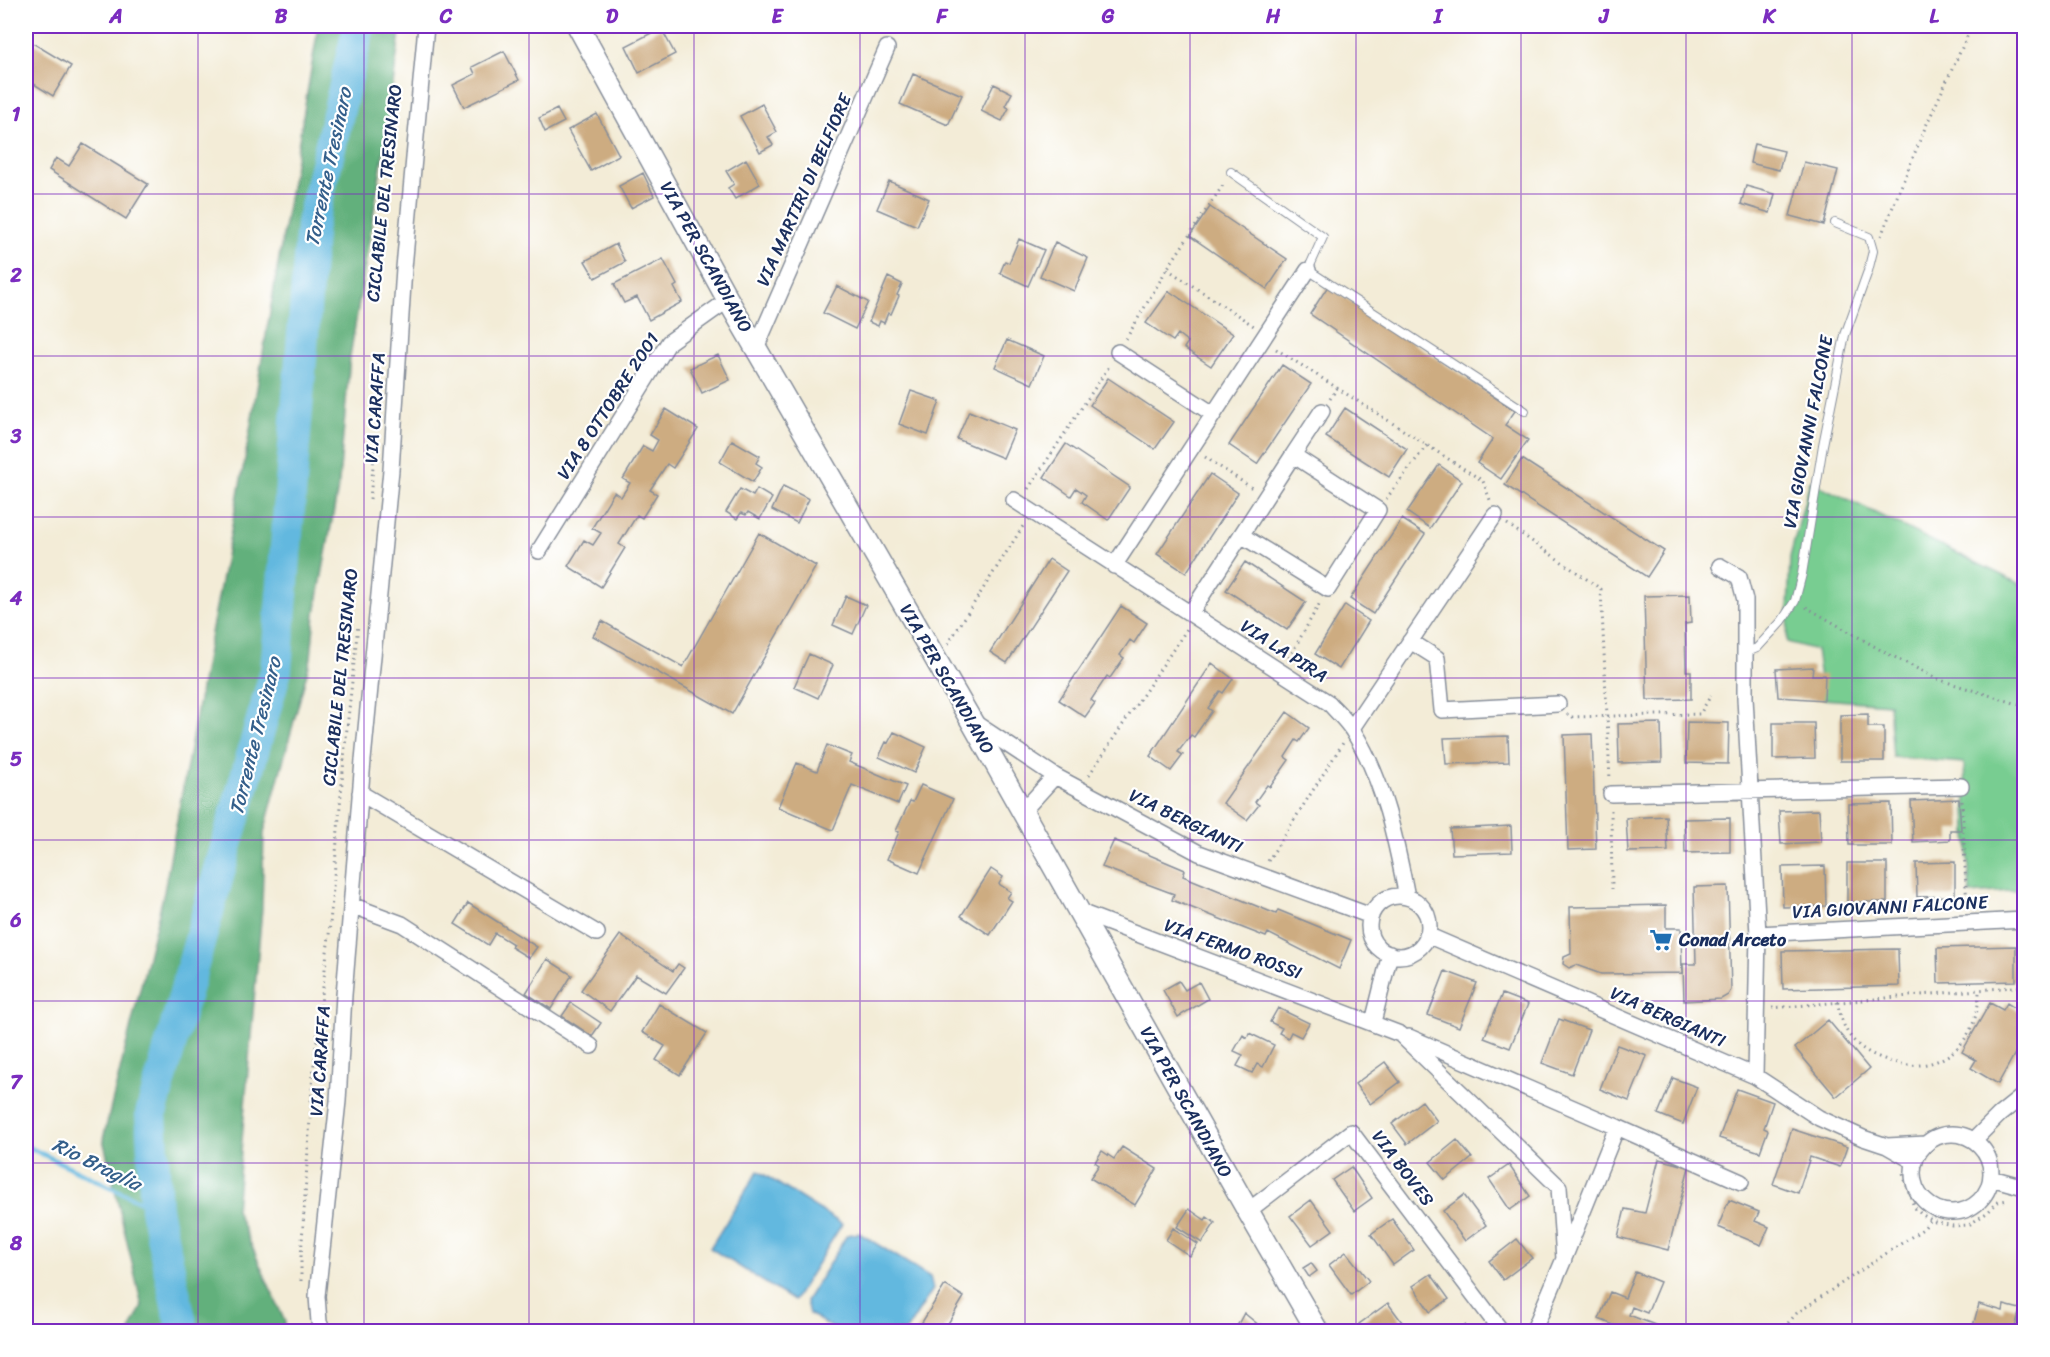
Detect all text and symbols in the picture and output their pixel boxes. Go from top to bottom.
text: A [108,0,123,34]
text: B [275,0,288,34]
text: C [439,0,453,34]
text: D [606,0,619,34]
text: E [771,0,784,34]
text: F [936,0,949,34]
text: G [1101,0,1115,34]
text: H [1265,0,1281,34]
text: I [1433,0,1444,34]
text: J [1598,0,1610,34]
text: K [1762,0,1777,34]
text: L [1929,0,1939,34]
water label: Torrente Tresinaro [295,83,363,250]
street label: CICLABILE DEL TRESINARO [357,83,411,303]
street label: VIA MARTIRI DI BELFIORE [747,88,861,292]
text: 1 [12,97,21,132]
street label: VIA PER SCANDIANO [651,175,761,339]
text: 2 [9,258,22,293]
street label: VIA 8 OTTOBRE 2001 [548,326,668,486]
street label: VIA GIOVANNI FALCONE [1774,332,1843,531]
street label: VIA CARAFFA [355,352,395,464]
text: 3 [10,419,22,454]
street label: CICLABILE DEL TRESINARO [313,567,367,787]
text: 4 [9,581,23,616]
street label: VIA PER SCANDIANO [891,598,1003,760]
street label: VIA LA PIRA [1234,611,1334,691]
water label: Torrente Tresinaro [219,652,292,819]
text: 5 [10,742,22,777]
street label: VIA BERGIANTI [1123,780,1249,863]
street label: VIA GIOVANNI FALCONE [1791,886,1990,928]
text: 6 [9,903,22,938]
street label: VIA FERMO ROSSI [1159,909,1307,989]
place label: Conad Arceto [1678,924,1787,956]
supermarket icon: Conad Arceto [1648,927,1674,953]
street label: VIA BERGIANTI [1605,977,1731,1057]
street label: VIA CARAFFA [300,1005,340,1117]
street label: VIA PER SCANDIANO [1131,1020,1241,1184]
text: 7 [10,1065,23,1100]
street label: VIA BOVES [1363,1123,1443,1213]
water label: Rio Braglia [46,1128,150,1202]
text: 8 [9,1226,23,1261]

